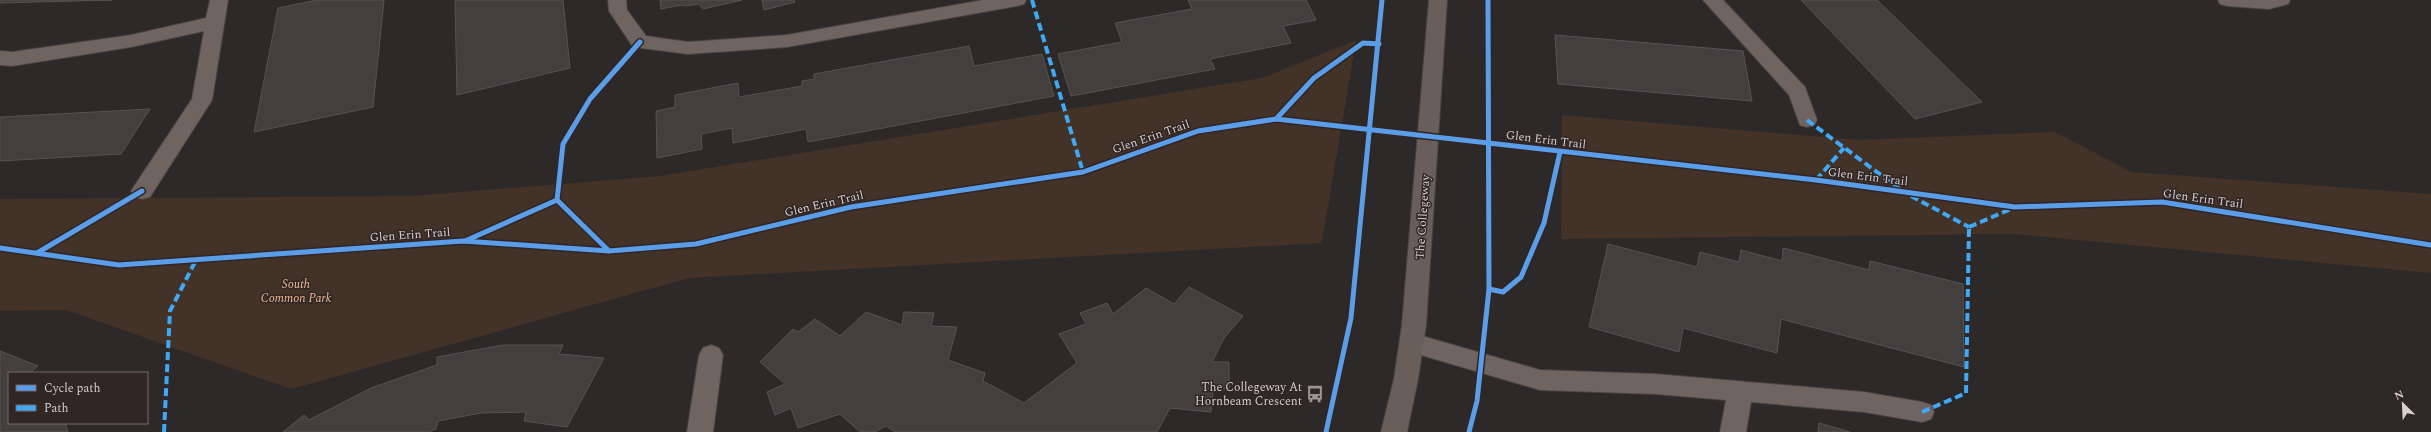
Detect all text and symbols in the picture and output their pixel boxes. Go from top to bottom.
street label: Glen Erin Trail [1110,115,1192,159]
street label: Glen Erin Trail [1505,126,1587,154]
street label: Glen Erin Trail [1827,163,1909,191]
street label: The Collegeway [1411,173,1436,260]
street label: Glen Erin Trail [2162,184,2244,214]
street label: Glen Erin Trail [783,186,865,222]
street label: Glen Erin Trail [369,223,451,247]
park label: South Common Park [261,275,332,308]
legend [8,372,148,424]
place label: The Collegeway At Hornbeam Crescent [1195,378,1302,411]
text: Cycle path [44,379,101,398]
bus stop icon: The Collegeway At Hornbeam Crescent [1305,384,1325,404]
north arrow [2383,384,2423,424]
text: N [2392,386,2407,405]
text: Path [44,399,69,418]

